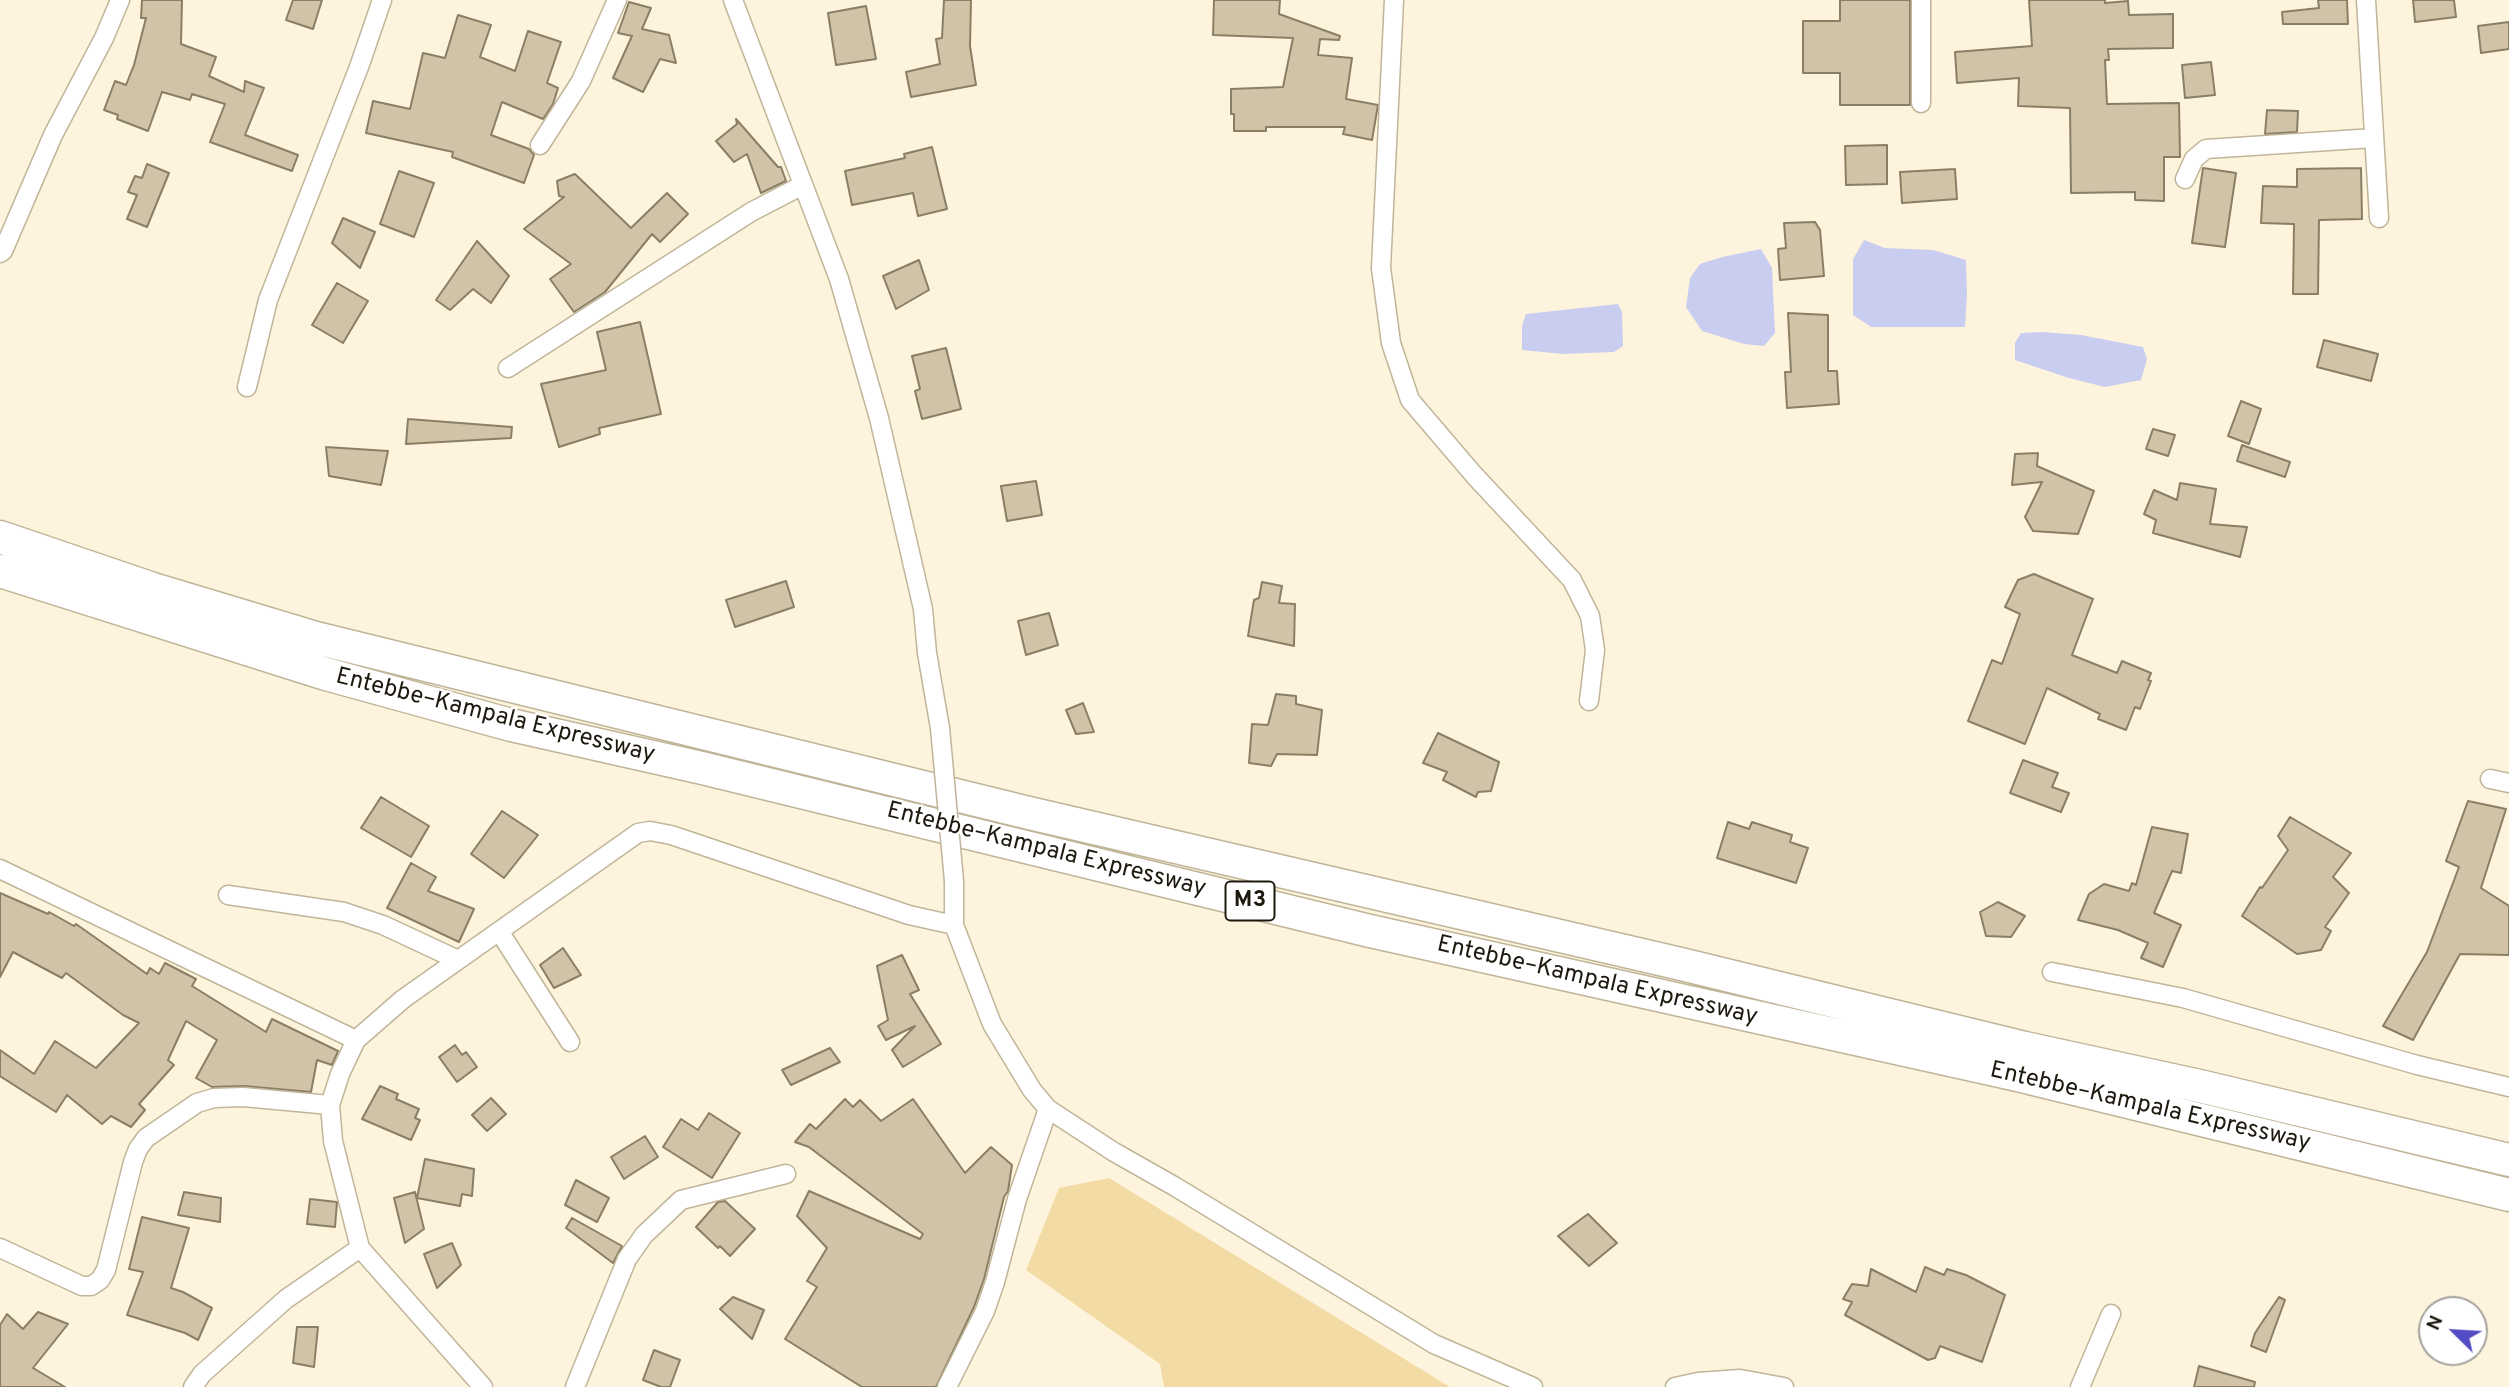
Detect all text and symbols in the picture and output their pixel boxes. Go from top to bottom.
street label: Entebbe–Kampala Expressway [332,663,658,771]
street label: Entebbe–Kampala Expressway [883,797,1209,905]
road number: M3 [1226,882,1274,920]
street label: Entebbe–Kampala Expressway [1434,931,1760,1033]
street label: Entebbe–Kampala Expressway [1987,1057,2313,1159]
north arrow [2418,1296,2488,1366]
text: N [2422,1312,2449,1334]

